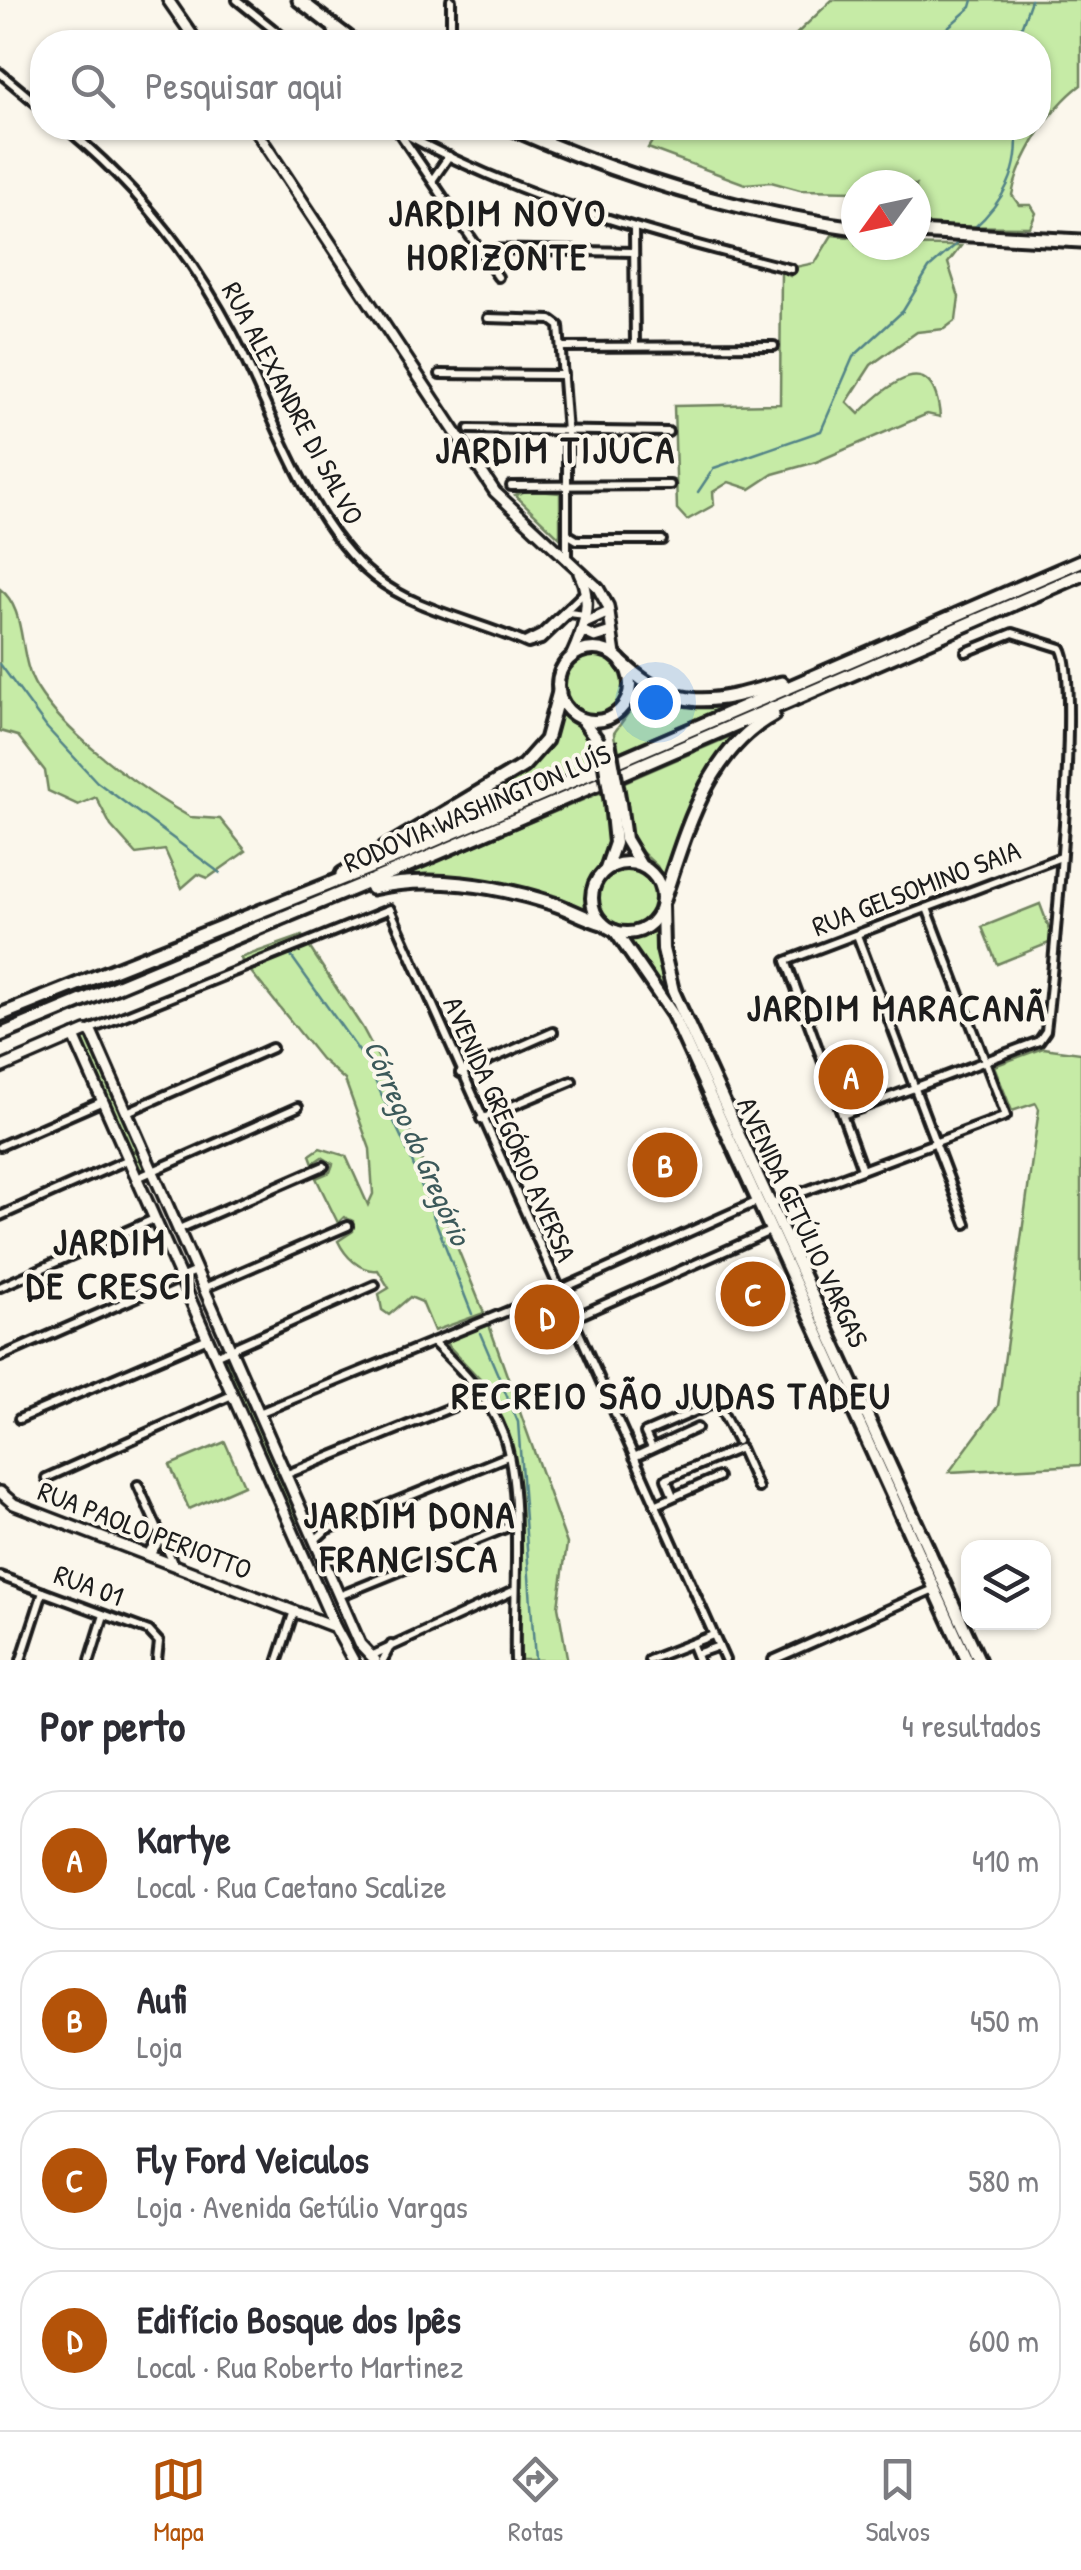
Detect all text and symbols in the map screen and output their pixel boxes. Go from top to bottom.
search box [30,30,1051,140]
icon: search [65,58,120,113]
text: Pesquisar aqui [145,59,343,111]
north arrow [841,170,931,260]
district label: JARDIM NOVO HORIZONTE [388,186,608,282]
street label: RUA ALEXANDRE DI SALVO [213,275,373,531]
district label: JARDIM TIJUCA [435,423,677,475]
your location [630,677,681,728]
street label: RODOVIA WASHINGTON LUÍS [338,734,616,881]
street label: RUA GELSOMINO SAIA [807,831,1026,945]
district label: JARDIM MARACANÃ [747,981,1047,1033]
street label: AVENIDA GREGÓRIO AVERSA [434,990,586,1268]
water label: Córrego do Gregório [354,1033,482,1253]
pin: A [818,1040,884,1114]
street label: AVENIDA GETÚLIO VARGAS [728,1091,878,1353]
pin: B [632,1128,698,1202]
district label: JARDIM DE CRESCI [26,1215,194,1311]
pin: C [720,1256,786,1332]
pin: D [514,1280,580,1354]
district label: RECREIO SÃO JUDAS TADEU [452,1369,892,1421]
street label: RUA PAOLO PERIOTTO [33,1472,257,1588]
district label: JARDIM DONA FRANCISCA [303,1488,517,1584]
map controls [961,1540,1051,1630]
button: layers [961,1540,1051,1630]
street label: RUA 01 [49,1555,129,1615]
text: Por perto [40,1697,185,1754]
text: 4 resultados [902,1704,1041,1747]
text: Kartye [137,1813,231,1865]
text: A [67,1839,82,1882]
text: 410 m [972,1839,1039,1882]
text: Local · Rua Caetano Scalize [137,1865,446,1908]
text: Aufi [137,1973,186,2025]
text: B [66,1999,83,2042]
text: 450 m [970,1999,1039,2042]
text: Loja [137,2025,182,2068]
text: Fly Ford Veiculos [137,2133,369,2185]
text: C [66,2159,83,2202]
text: 580 m [968,2159,1039,2202]
text: Loja · Avenida Getúlio Vargas [137,2185,468,2228]
text: Edifício Bosque dos Ipês [137,2293,461,2345]
text: D [67,2319,82,2362]
text: 600 m [968,2319,1039,2362]
text: Local · Rua Roberto Martinez [137,2345,464,2388]
tab: Mapa [151,2452,206,2550]
tab: Rotas [508,2452,563,2550]
tab: Salvos [865,2452,930,2550]

